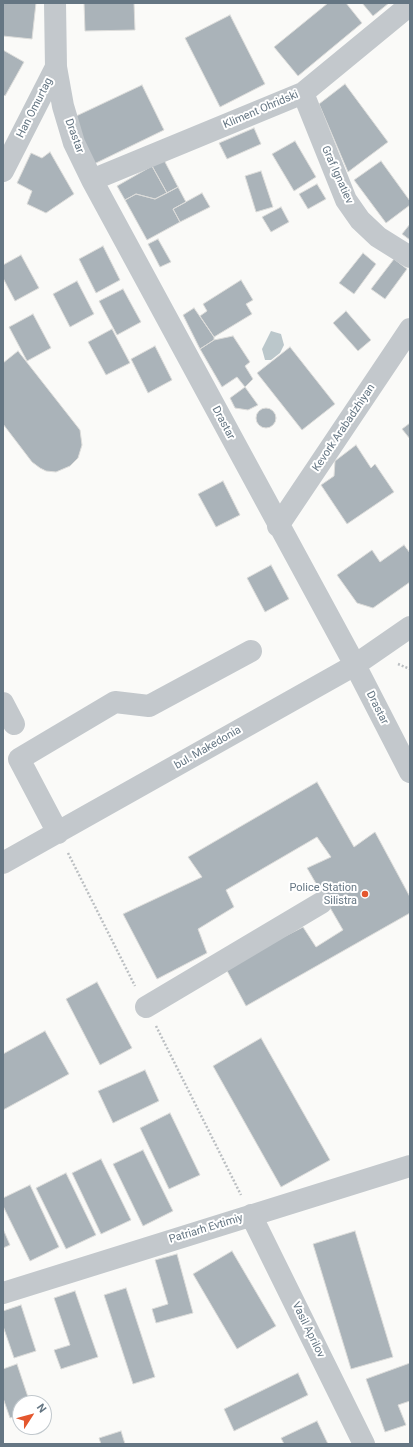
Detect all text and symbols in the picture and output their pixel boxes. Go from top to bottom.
street label: Han Omurtag [14,76,56,140]
street label: Kliment Ohridski [221,88,301,132]
street label: Drastar [62,117,86,155]
street label: Graf Ignatiev [318,144,356,206]
street label: Kevork Arabadzhiyan [310,382,378,474]
street label: Drastar [209,404,237,442]
street label: Drastar [363,689,391,727]
street label: bul. Makedonia [172,724,244,772]
place label: Police Station Silistra [289,881,357,907]
marker: Police Station Silistra [360,889,370,899]
street label: Patriarh Evtimiy [167,1211,245,1247]
street label: Vasil Aprilov [289,1300,327,1360]
north arrow [12,1395,52,1435]
text: N [34,1401,49,1415]

